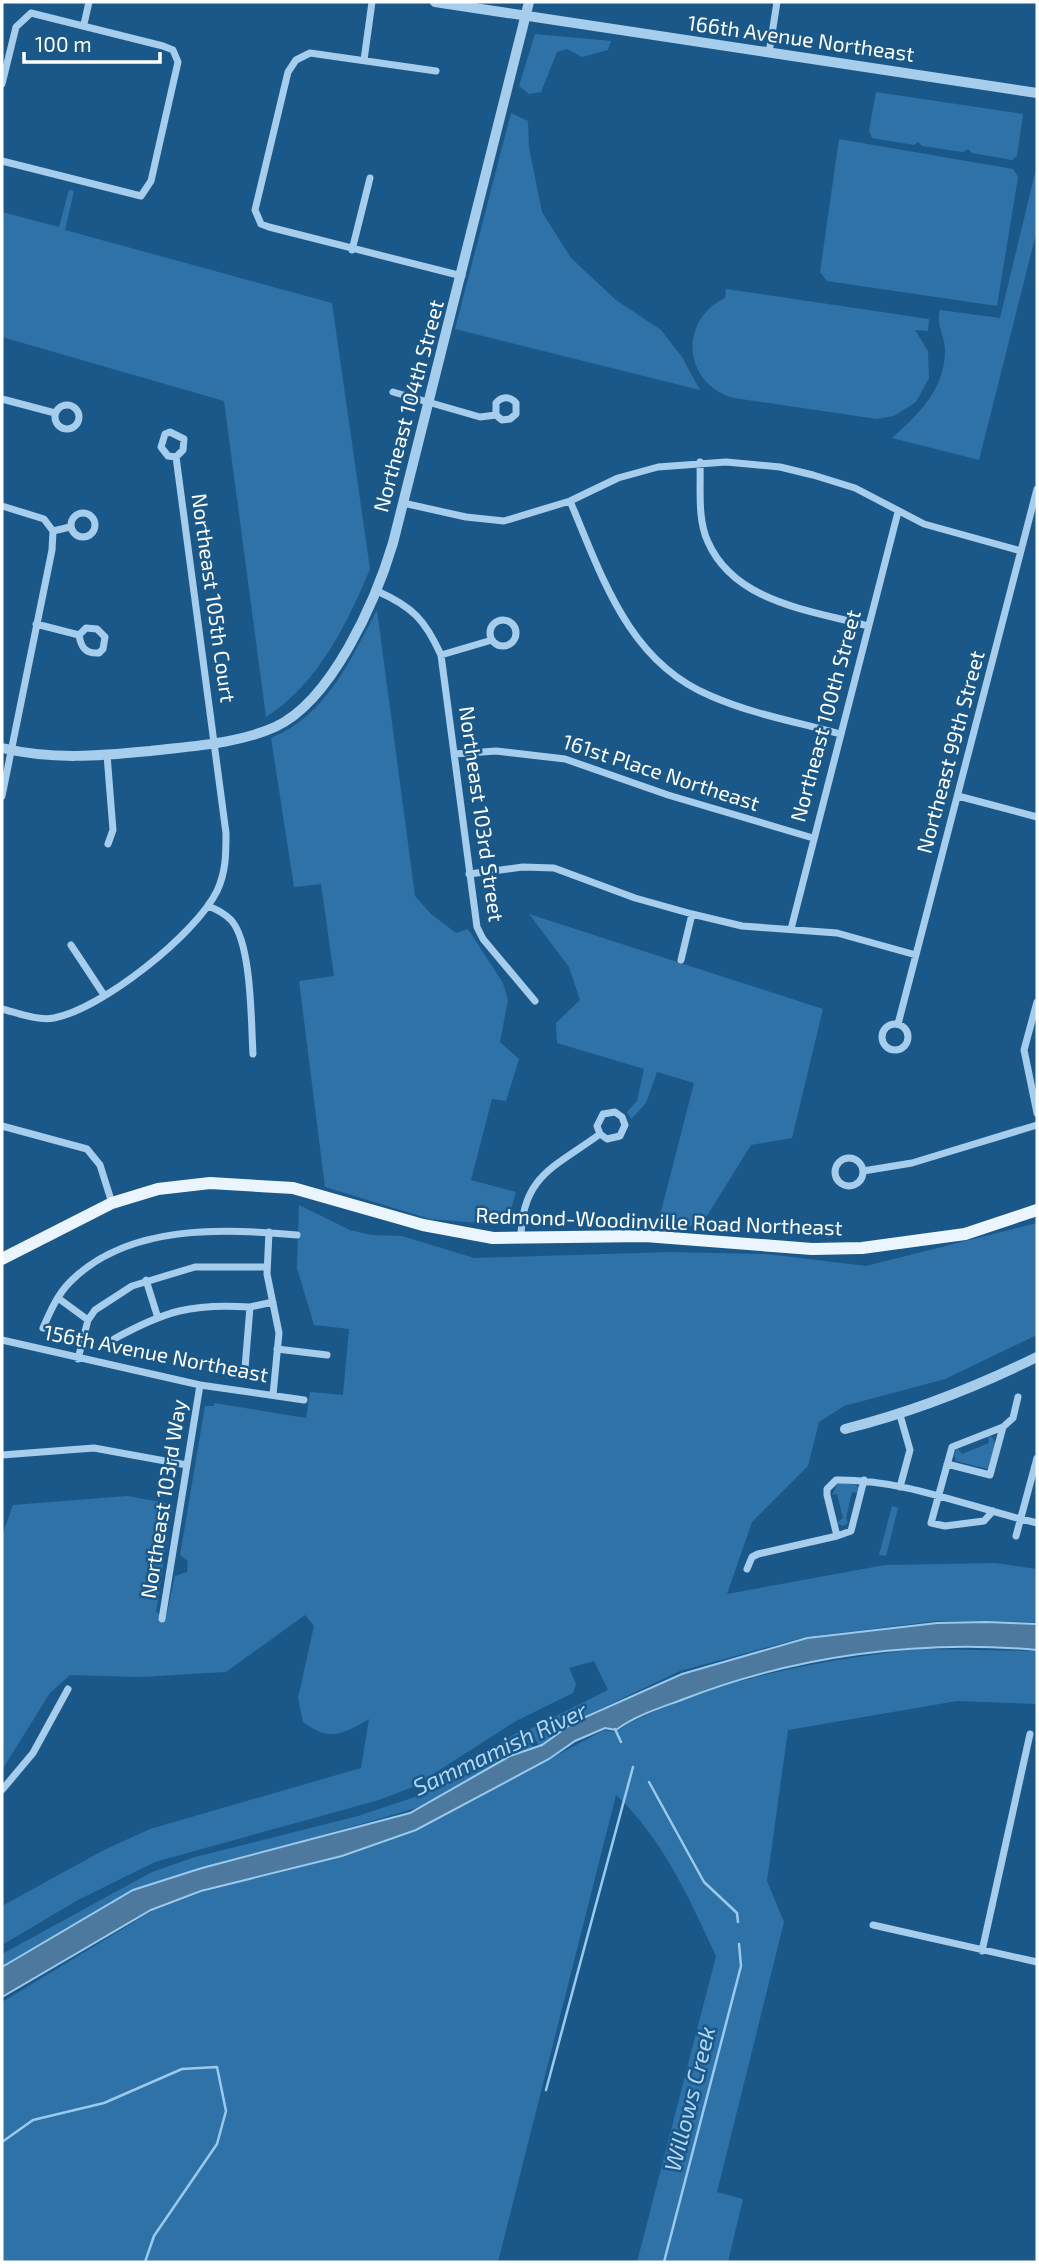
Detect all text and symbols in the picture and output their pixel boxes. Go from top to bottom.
street label: 166th Avenue Northeast [686,9,916,66]
scale bar [24,21,161,65]
text: 100 m [35,31,92,56]
street label: Northeast 104th Street [367,297,448,514]
street label: Northeast 105th Court [187,492,242,704]
street label: Northeast 100th Street [784,607,865,824]
street label: Northeast 99th Street [910,648,989,856]
street label: Northeast 103rd Street [455,704,510,923]
street label: 161st Place Northeast [560,728,763,815]
street label: Redmond-Woodinville Road Northeast [475,1202,843,1239]
street label: 156th Avenue Northeast [42,1319,271,1387]
street label: Northeast 103rd Way [134,1397,191,1600]
water label: Sammamish River [408,1695,592,1801]
water label: Willows Creek [657,2023,721,2174]

